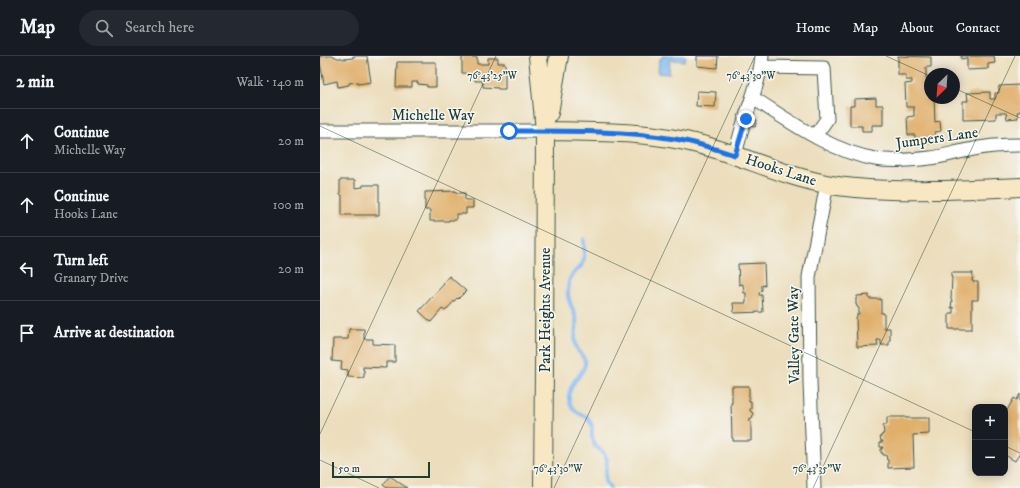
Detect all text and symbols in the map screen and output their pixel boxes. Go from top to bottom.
search box [79,10,359,46]
text: Map [20,16,55,39]
icon: search [93,17,115,39]
text: Search here [125,18,194,37]
text: Home [796,19,830,37]
text: Map [852,19,878,37]
text: About [900,19,934,37]
text: Contact [956,19,1000,37]
north arrow [924,68,960,104]
text: 76°43'25"W [467,70,518,82]
text: 76°43'30"W [727,70,776,82]
text: 2 min [16,71,54,93]
text: Walk · 140 m [236,74,304,90]
street label: Michelle Way [392,106,475,125]
route end [737,110,755,128]
route start [500,122,518,140]
text: Continue [54,123,109,142]
street label: Jumpers Lane [893,123,979,153]
icon: ahead [16,130,38,152]
text: 20 m [278,133,304,149]
text: Michelle Way [54,142,126,158]
street label: Hooks Lane [743,150,819,190]
text: Continue [54,187,109,206]
icon: ahead [16,194,38,216]
text: 100 m [273,197,304,213]
text: Hooks Lane [54,206,118,222]
street label: Park Heights Avenue [536,247,555,373]
text: Turn left [54,251,108,270]
icon: left [16,258,38,280]
text: 20 m [278,261,304,277]
text: Granary Drive [54,270,129,286]
street label: Valley Gate Way [784,285,804,385]
icon: arrive [16,322,38,344]
text: Arrive at destination [54,323,174,342]
map controls [972,404,1008,476]
button: + [972,404,1008,440]
button: − [972,440,1008,476]
scale bar [332,460,430,479]
text: 50 m [338,462,360,476]
text: 76°43'30"W [534,463,583,475]
text: 76°43'35"W [793,463,842,475]

